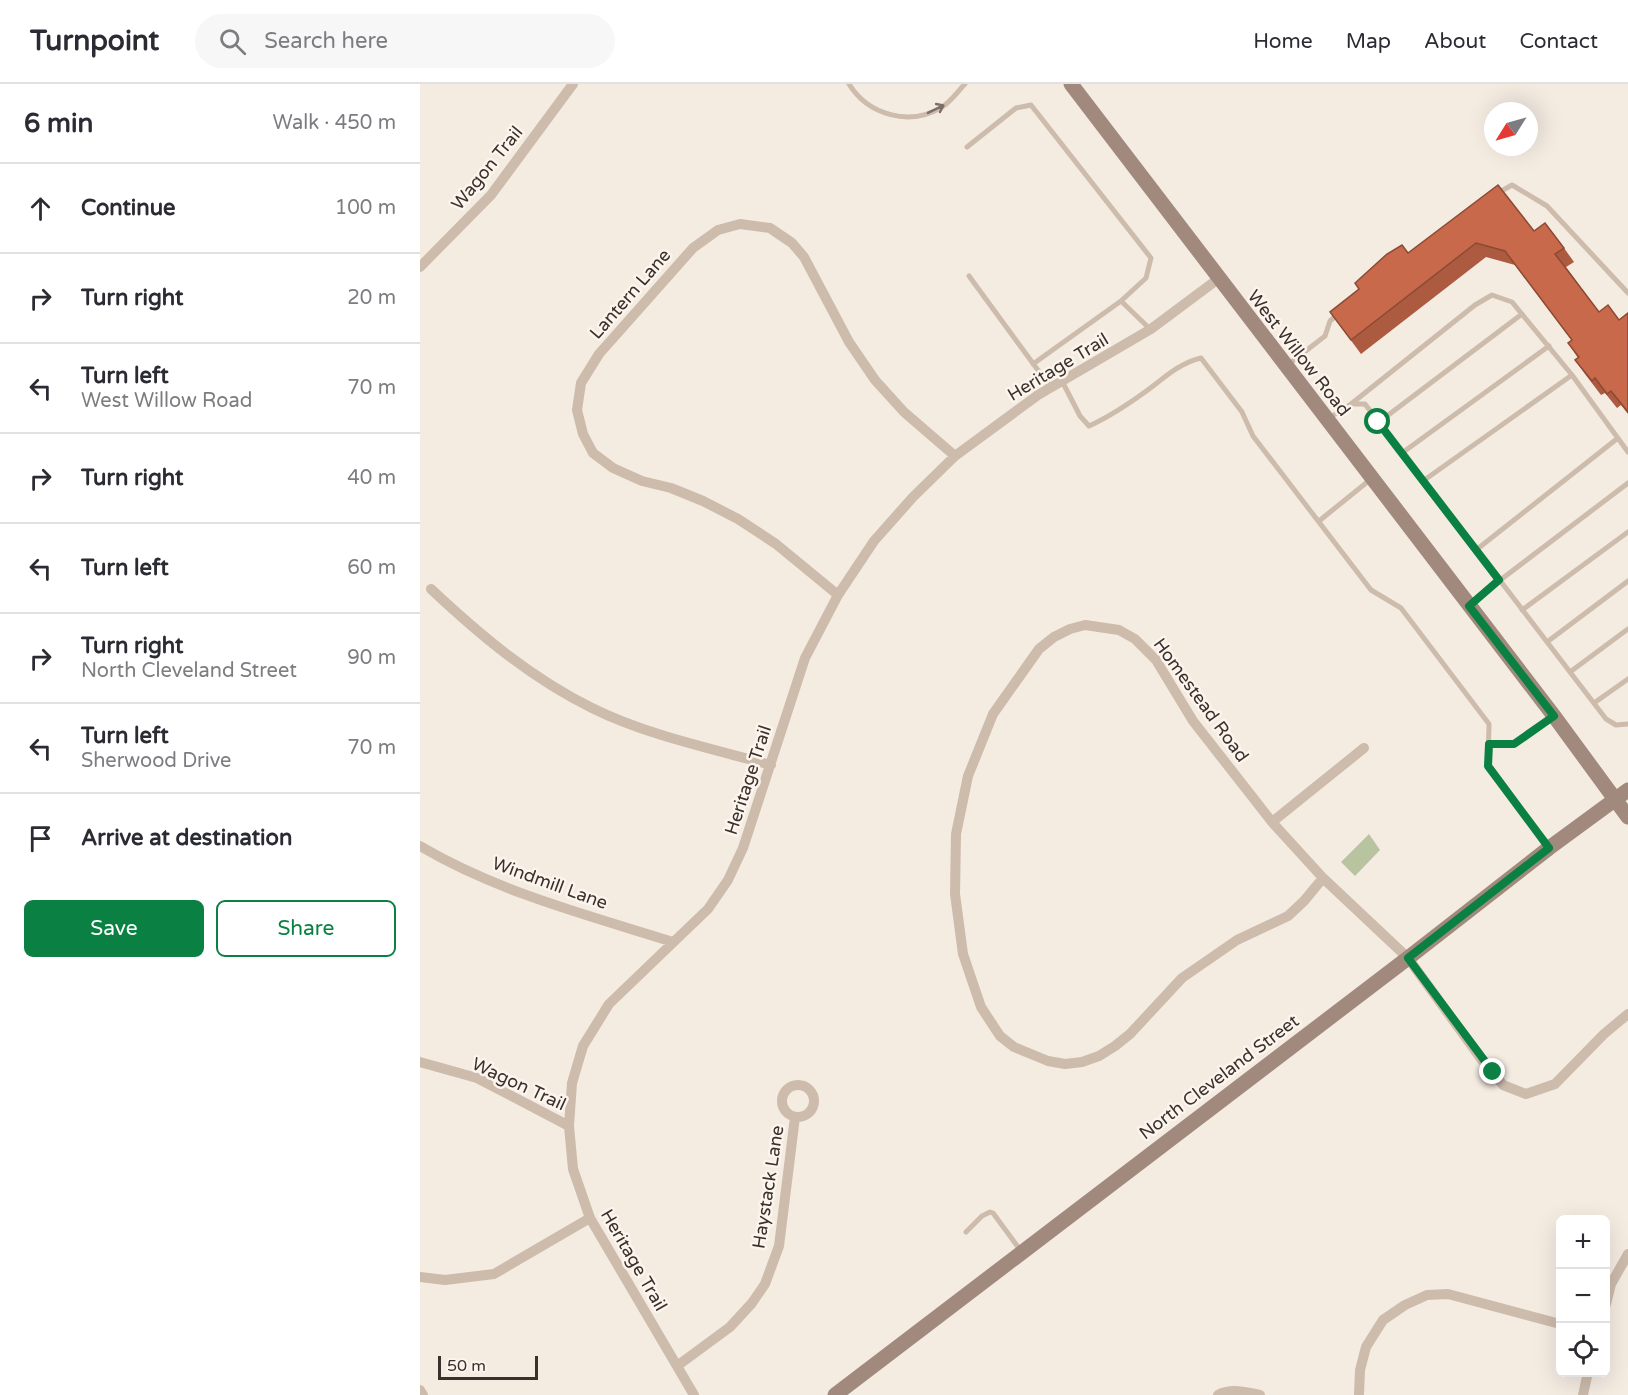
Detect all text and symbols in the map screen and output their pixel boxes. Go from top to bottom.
search box [195,14,615,68]
text: Turnpoint [30,24,159,58]
icon: search [216,25,249,58]
text: Search here [264,28,388,54]
text: Home [1253,29,1313,54]
text: Map [1346,29,1391,54]
text: About [1424,29,1486,54]
text: Contact [1519,29,1598,54]
one-way arrow [927,102,945,114]
north arrow [1484,102,1538,156]
text: 6 min [24,108,93,139]
text: Walk · 450 m [273,111,396,135]
street label: Wagon Trail [447,122,527,214]
icon: ahead [24,192,57,225]
text: Continue [81,195,176,221]
text: 100 m [335,196,396,220]
street label: Lantern Lane [585,244,675,344]
icon: right [24,282,57,315]
text: Turn right [81,285,183,311]
street label: West Willow Road [1243,285,1355,421]
text: 20 m [347,286,396,310]
street label: Heritage Trail [1003,328,1113,406]
text: Turn left [81,363,169,389]
icon: left [24,372,57,405]
text: 70 m [347,376,396,400]
text: West Willow Road [81,389,252,413]
route start [1364,408,1390,434]
icon: right [24,462,57,495]
text: Turn right [81,465,183,491]
text: 40 m [347,466,396,490]
icon: left [24,552,57,585]
text: Turn left [81,555,169,581]
text: 60 m [347,556,396,580]
text: Turn right [81,633,183,659]
street label: Homestead Road [1149,634,1253,766]
icon: right [24,642,57,675]
text: 90 m [347,646,396,670]
text: North Cleveland Street [81,659,297,683]
street label: Heritage Trail [720,722,776,838]
text: Turn left [81,723,169,749]
icon: left [24,732,57,765]
text: 70 m [347,736,396,760]
text: Sherwood Drive [81,749,231,773]
icon: arrive [24,822,57,855]
text: Arrive at destination [81,825,292,851]
street label: Windmill Lane [489,852,611,914]
button: Save [24,900,204,957]
button: Share [216,900,396,957]
street label: North Cleveland Street [1135,1010,1303,1144]
street label: Wagon Trail [468,1053,570,1115]
route end [1479,1058,1505,1084]
street label: Haystack Lane [747,1124,789,1250]
street label: Heritage Trail [596,1205,672,1315]
map controls [1556,1215,1610,1377]
button: + [1556,1215,1610,1269]
button: − [1556,1269,1610,1323]
button: locate [1556,1323,1610,1377]
scale bar [438,1353,538,1380]
text: 50 m [447,1356,486,1376]

